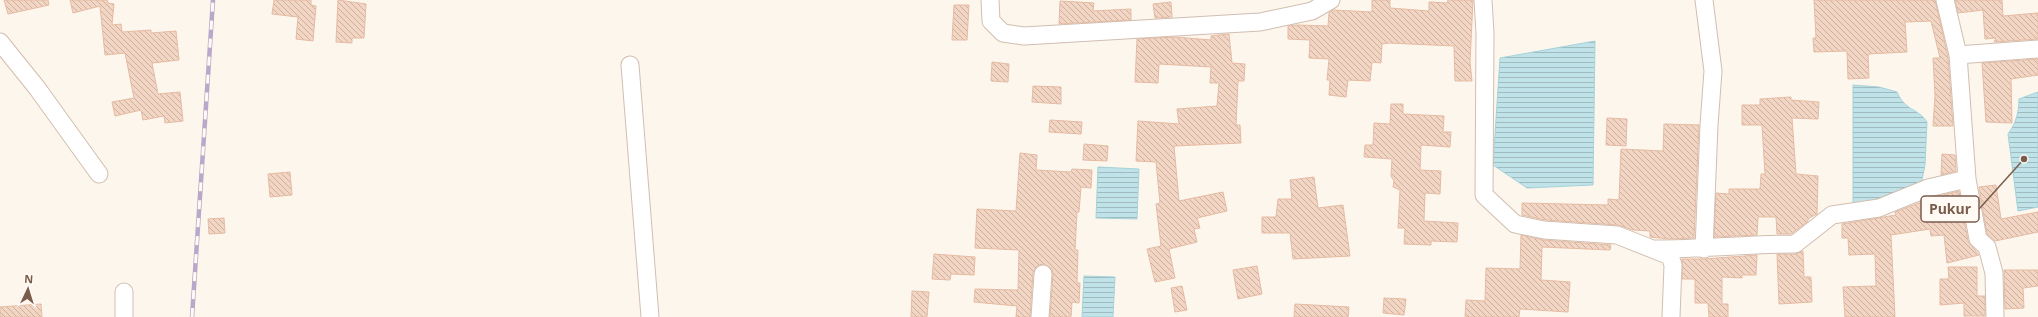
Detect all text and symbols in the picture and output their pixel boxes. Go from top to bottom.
callout: Pukur [1921,196,1979,222]
text: Pukur [1929,199,1972,218]
north arrow [8,269,48,309]
text: N [24,271,34,286]

